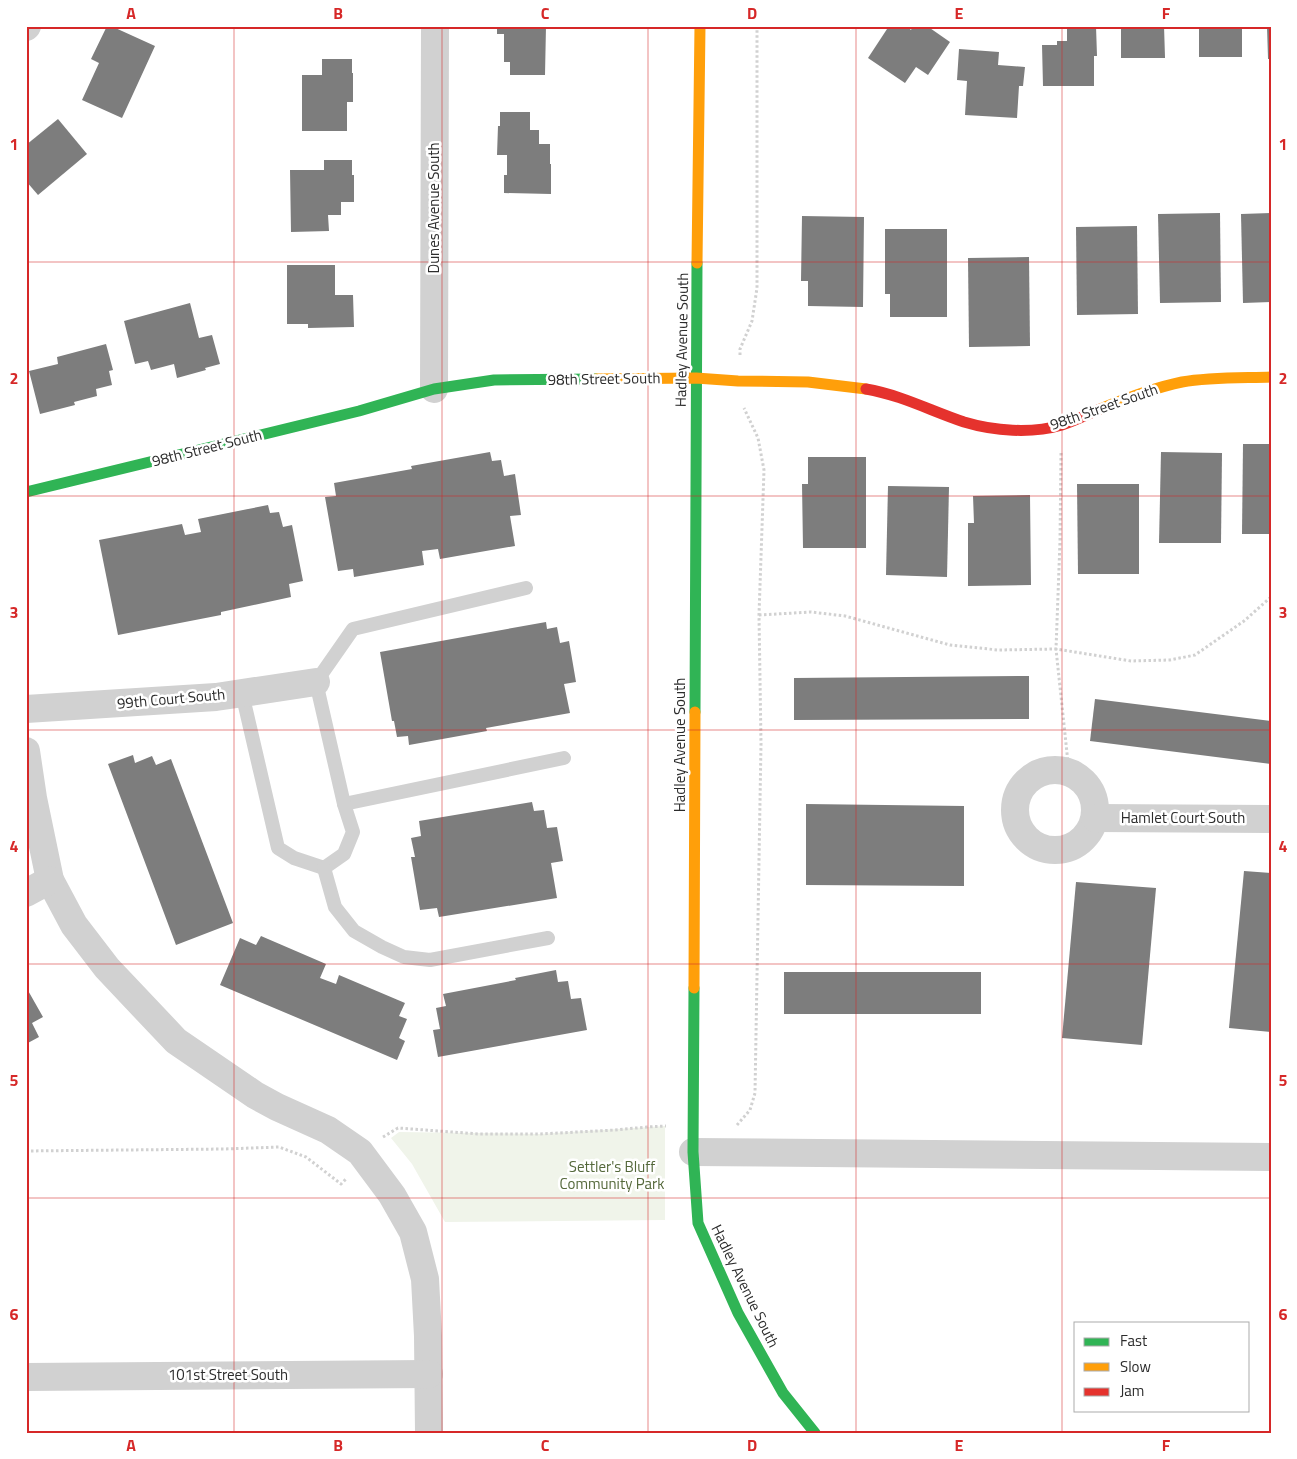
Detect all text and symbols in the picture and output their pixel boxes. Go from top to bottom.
text: A [126,1,136,25]
text: B [333,1,343,25]
text: C [541,1,550,25]
text: D [747,1,757,25]
text: E [955,1,964,25]
text: F [1162,1,1171,25]
text: 1 [10,132,18,156]
text: 1 [1279,132,1287,156]
street label: Dunes Avenue South [422,142,445,274]
street label: Hadley Avenue South [669,273,694,407]
text: 2 [10,366,18,390]
street label: 98th Street South [547,366,661,391]
text: 2 [1279,366,1287,390]
street label: 98th Street South [1047,377,1161,436]
street label: 98th Street South [149,423,264,472]
text: 3 [10,600,18,624]
text: 3 [1279,600,1287,624]
street label: Hadley Avenue South [668,678,691,812]
street label: 99th Court South [116,682,226,715]
street label: Hamlet Court South [1121,806,1245,829]
text: 4 [10,834,19,858]
text: 4 [1279,834,1288,858]
text: 5 [10,1068,19,1092]
text: 5 [1279,1068,1288,1092]
park label: Settler's Bluff Community Park [560,1155,664,1195]
street label: Hadley Avenue South [706,1220,785,1351]
text: 6 [10,1302,19,1326]
text: 6 [1279,1302,1288,1326]
legend [1074,1322,1250,1412]
text: Fast [1120,1329,1148,1352]
text: Slow [1120,1355,1151,1378]
street label: 101st Street South [168,1363,288,1386]
text: Jam [1120,1379,1144,1402]
text: A [126,1433,136,1457]
text: B [333,1433,343,1457]
text: C [541,1433,550,1457]
text: D [747,1433,757,1457]
text: E [955,1433,964,1457]
text: F [1162,1433,1171,1457]

